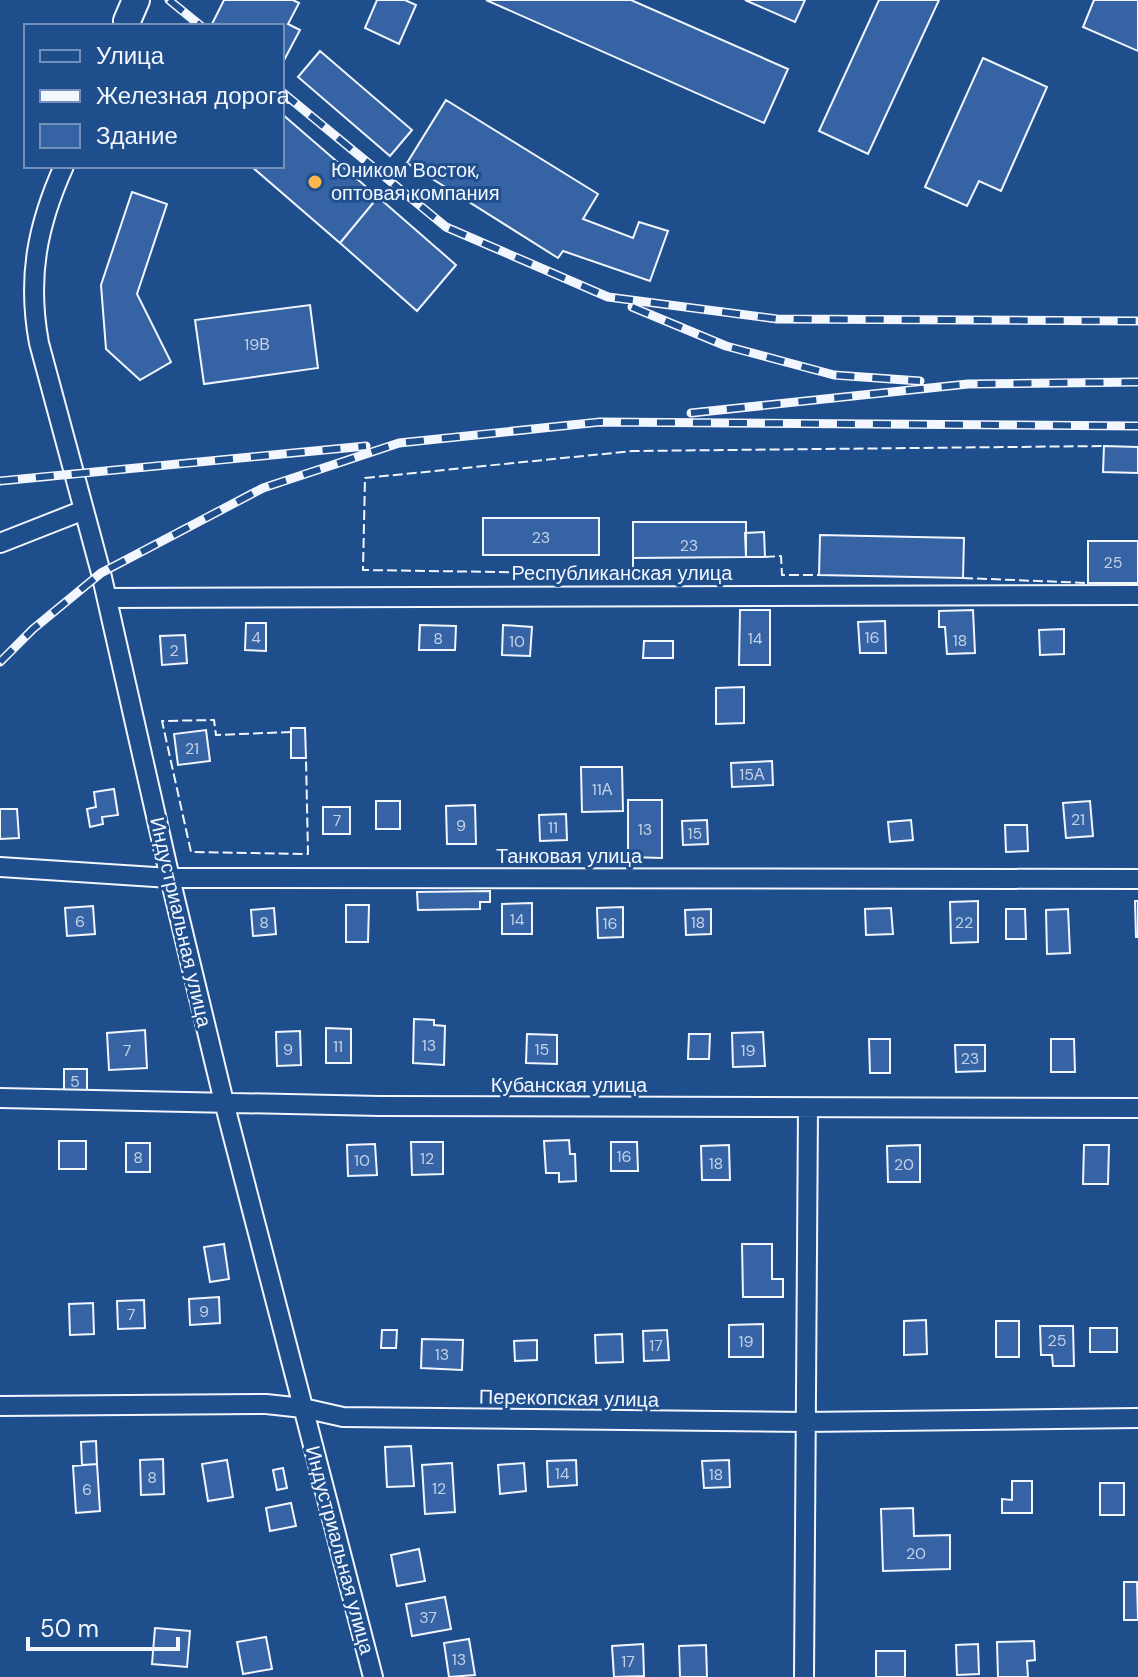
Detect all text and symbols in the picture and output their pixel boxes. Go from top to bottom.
legend [24,24,284,168]
text: Улица [96,40,165,71]
text: Железная дорога [96,80,291,111]
text: Здание [96,120,178,151]
place label: Юником Восток, оптовая компания [331,157,500,206]
marker: Юником Восток, оптовая компания [306,173,324,191]
house number: 19В [244,334,270,355]
house number: 23 [532,527,550,548]
house number: 23 [680,535,698,556]
house number: 25 [1104,552,1122,573]
street label: Республиканская улица [512,560,733,586]
house number: 4 [251,627,261,648]
house number: 16 [864,627,880,648]
house number: 8 [433,628,443,649]
house number: 14 [748,628,763,649]
house number: 18 [953,630,967,651]
house number: 10 [509,631,525,652]
house number: 2 [169,640,179,661]
house number: 21 [185,738,199,759]
house number: 15А [739,764,765,785]
house number: 11А [592,779,613,800]
house number: 21 [1071,809,1085,830]
house number: 7 [333,810,341,831]
street label: Индустриальная улица [144,814,218,1030]
house number: 9 [456,815,466,836]
house number: 11 [548,817,558,838]
house number: 13 [638,819,652,840]
house number: 15 [688,823,702,844]
street label: Танковая улица [496,843,643,869]
house number: 14 [510,909,525,930]
house number: 6 [75,911,85,932]
house number: 8 [259,912,269,933]
house number: 18 [691,912,705,933]
house number: 22 [955,912,973,933]
house number: 16 [602,913,618,934]
house number: 13 [422,1035,436,1056]
house number: 11 [333,1036,343,1057]
house number: 9 [283,1039,293,1060]
house number: 15 [535,1039,549,1060]
house number: 7 [123,1040,131,1061]
house number: 19 [740,1040,756,1061]
house number: 23 [961,1048,979,1069]
house number: 5 [70,1071,80,1092]
street label: Кубанская улица [491,1072,648,1098]
house number: 16 [616,1146,632,1167]
house number: 8 [133,1147,143,1168]
house number: 12 [420,1148,434,1169]
house number: 10 [354,1150,370,1171]
house number: 18 [709,1153,723,1174]
house number: 20 [894,1154,914,1175]
house number: 9 [199,1301,209,1322]
house number: 7 [127,1304,135,1325]
house number: 25 [1048,1330,1066,1351]
house number: 19 [738,1331,754,1352]
house number: 17 [649,1335,663,1356]
house number: 13 [435,1344,449,1365]
street label: Перекопская улица [479,1383,660,1413]
street label: Индустриальная улица [300,1443,381,1658]
house number: 14 [555,1463,570,1484]
house number: 18 [709,1464,723,1485]
house number: 8 [147,1467,157,1488]
house number: 12 [432,1478,446,1499]
house number: 6 [82,1479,92,1500]
house number: 20 [906,1543,926,1564]
scale bar [28,1601,178,1651]
house number: 37 [419,1607,437,1628]
text: 50 m [40,1613,99,1644]
house number: 13 [452,1649,466,1670]
house number: 17 [621,1651,635,1672]

